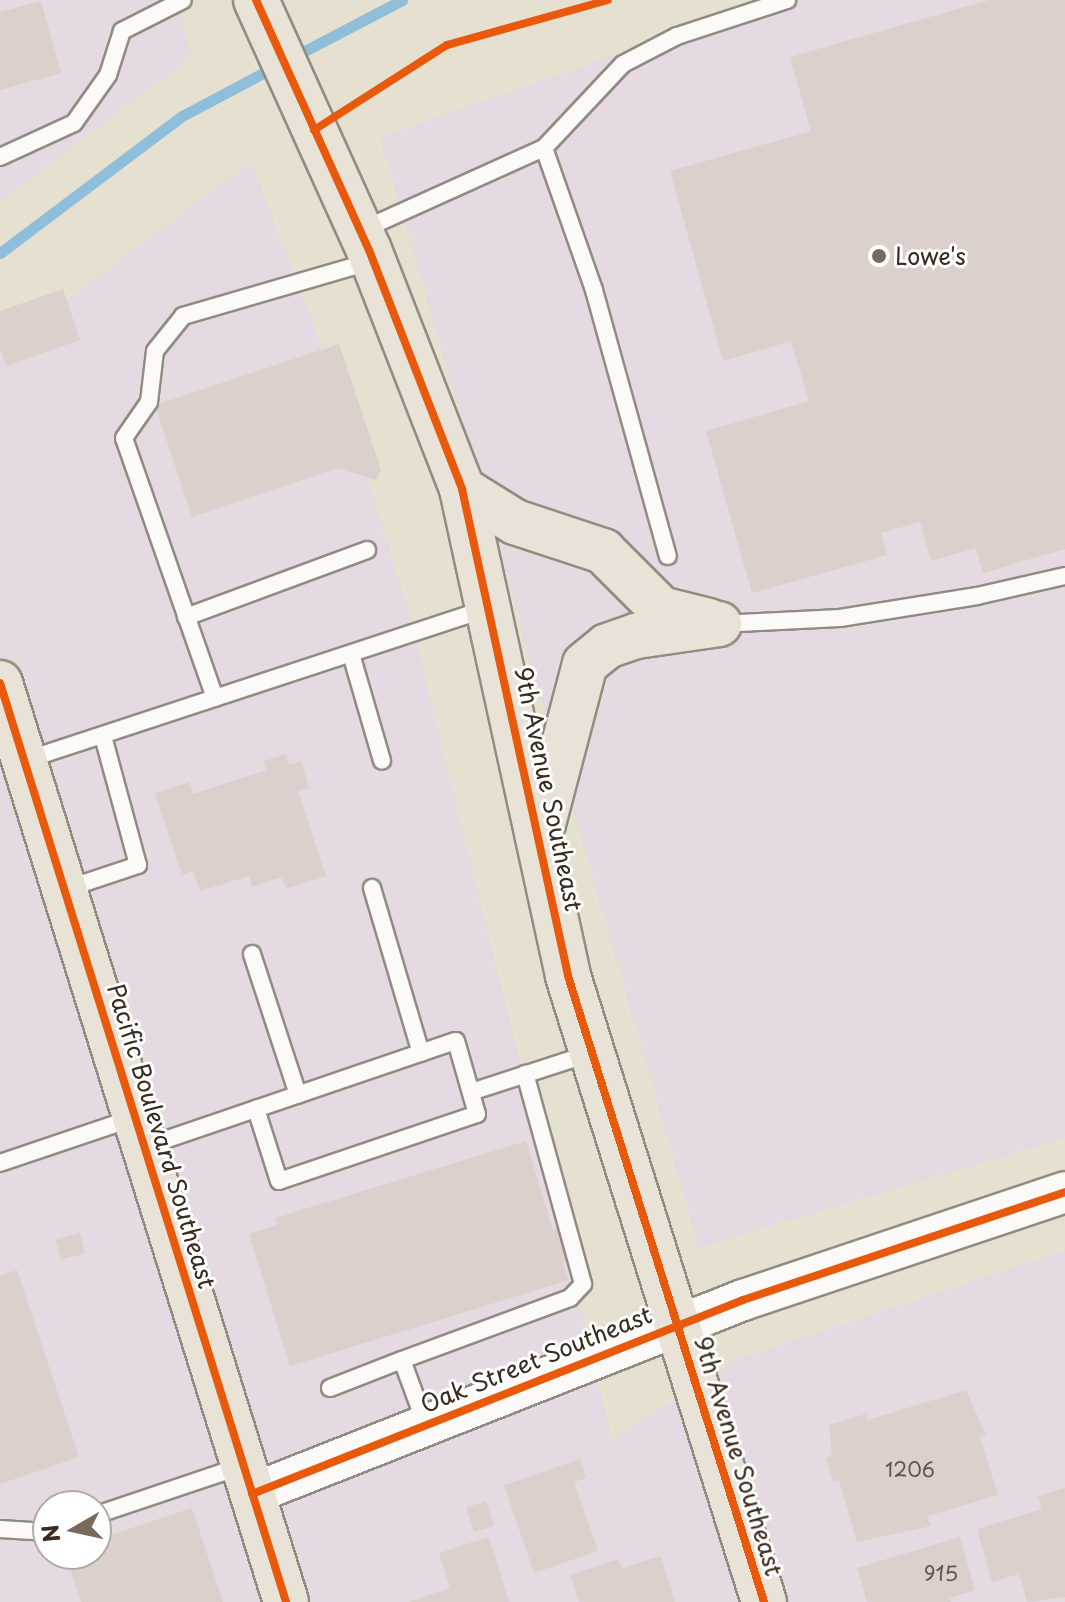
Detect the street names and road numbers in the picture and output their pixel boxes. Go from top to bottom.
street label: 9th Avenue Southeast [509,664,589,914]
street label: Pacific Boulevard Southeast [101,979,223,1293]
street label: Oak Street Southeast [415,1299,657,1419]
street label: 9th Avenue Southeast [689,1333,789,1579]

